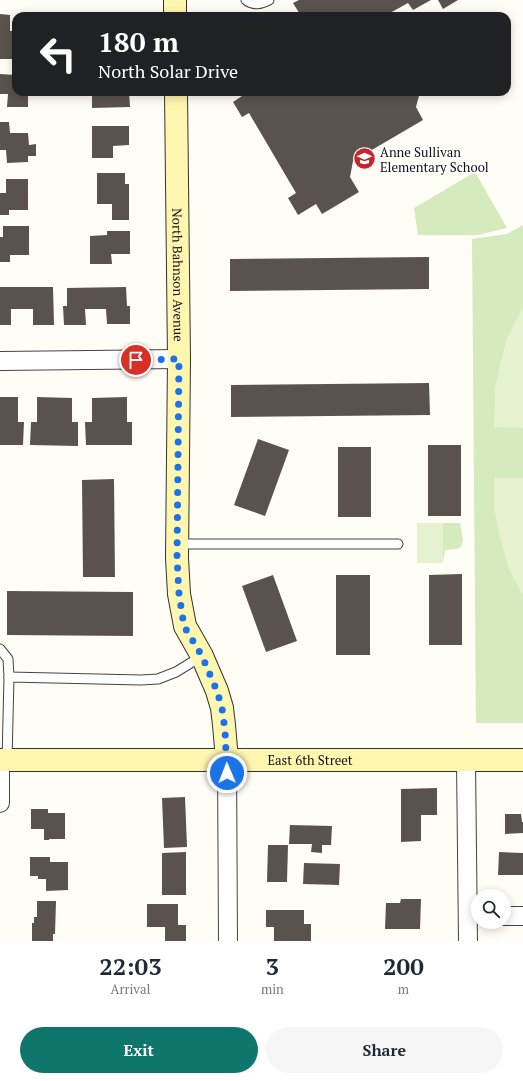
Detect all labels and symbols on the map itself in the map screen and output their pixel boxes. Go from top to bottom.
place label: Anne Sullivan Elementary School [380,143,489,176]
school or university icon: Anne Sullivan Elementary School [351,146,377,172]
street label: North Bahnson Avenue [168,208,188,342]
pin [119,343,153,377]
street label: East 6th Street [267,751,353,769]
position arrow [206,752,248,794]

